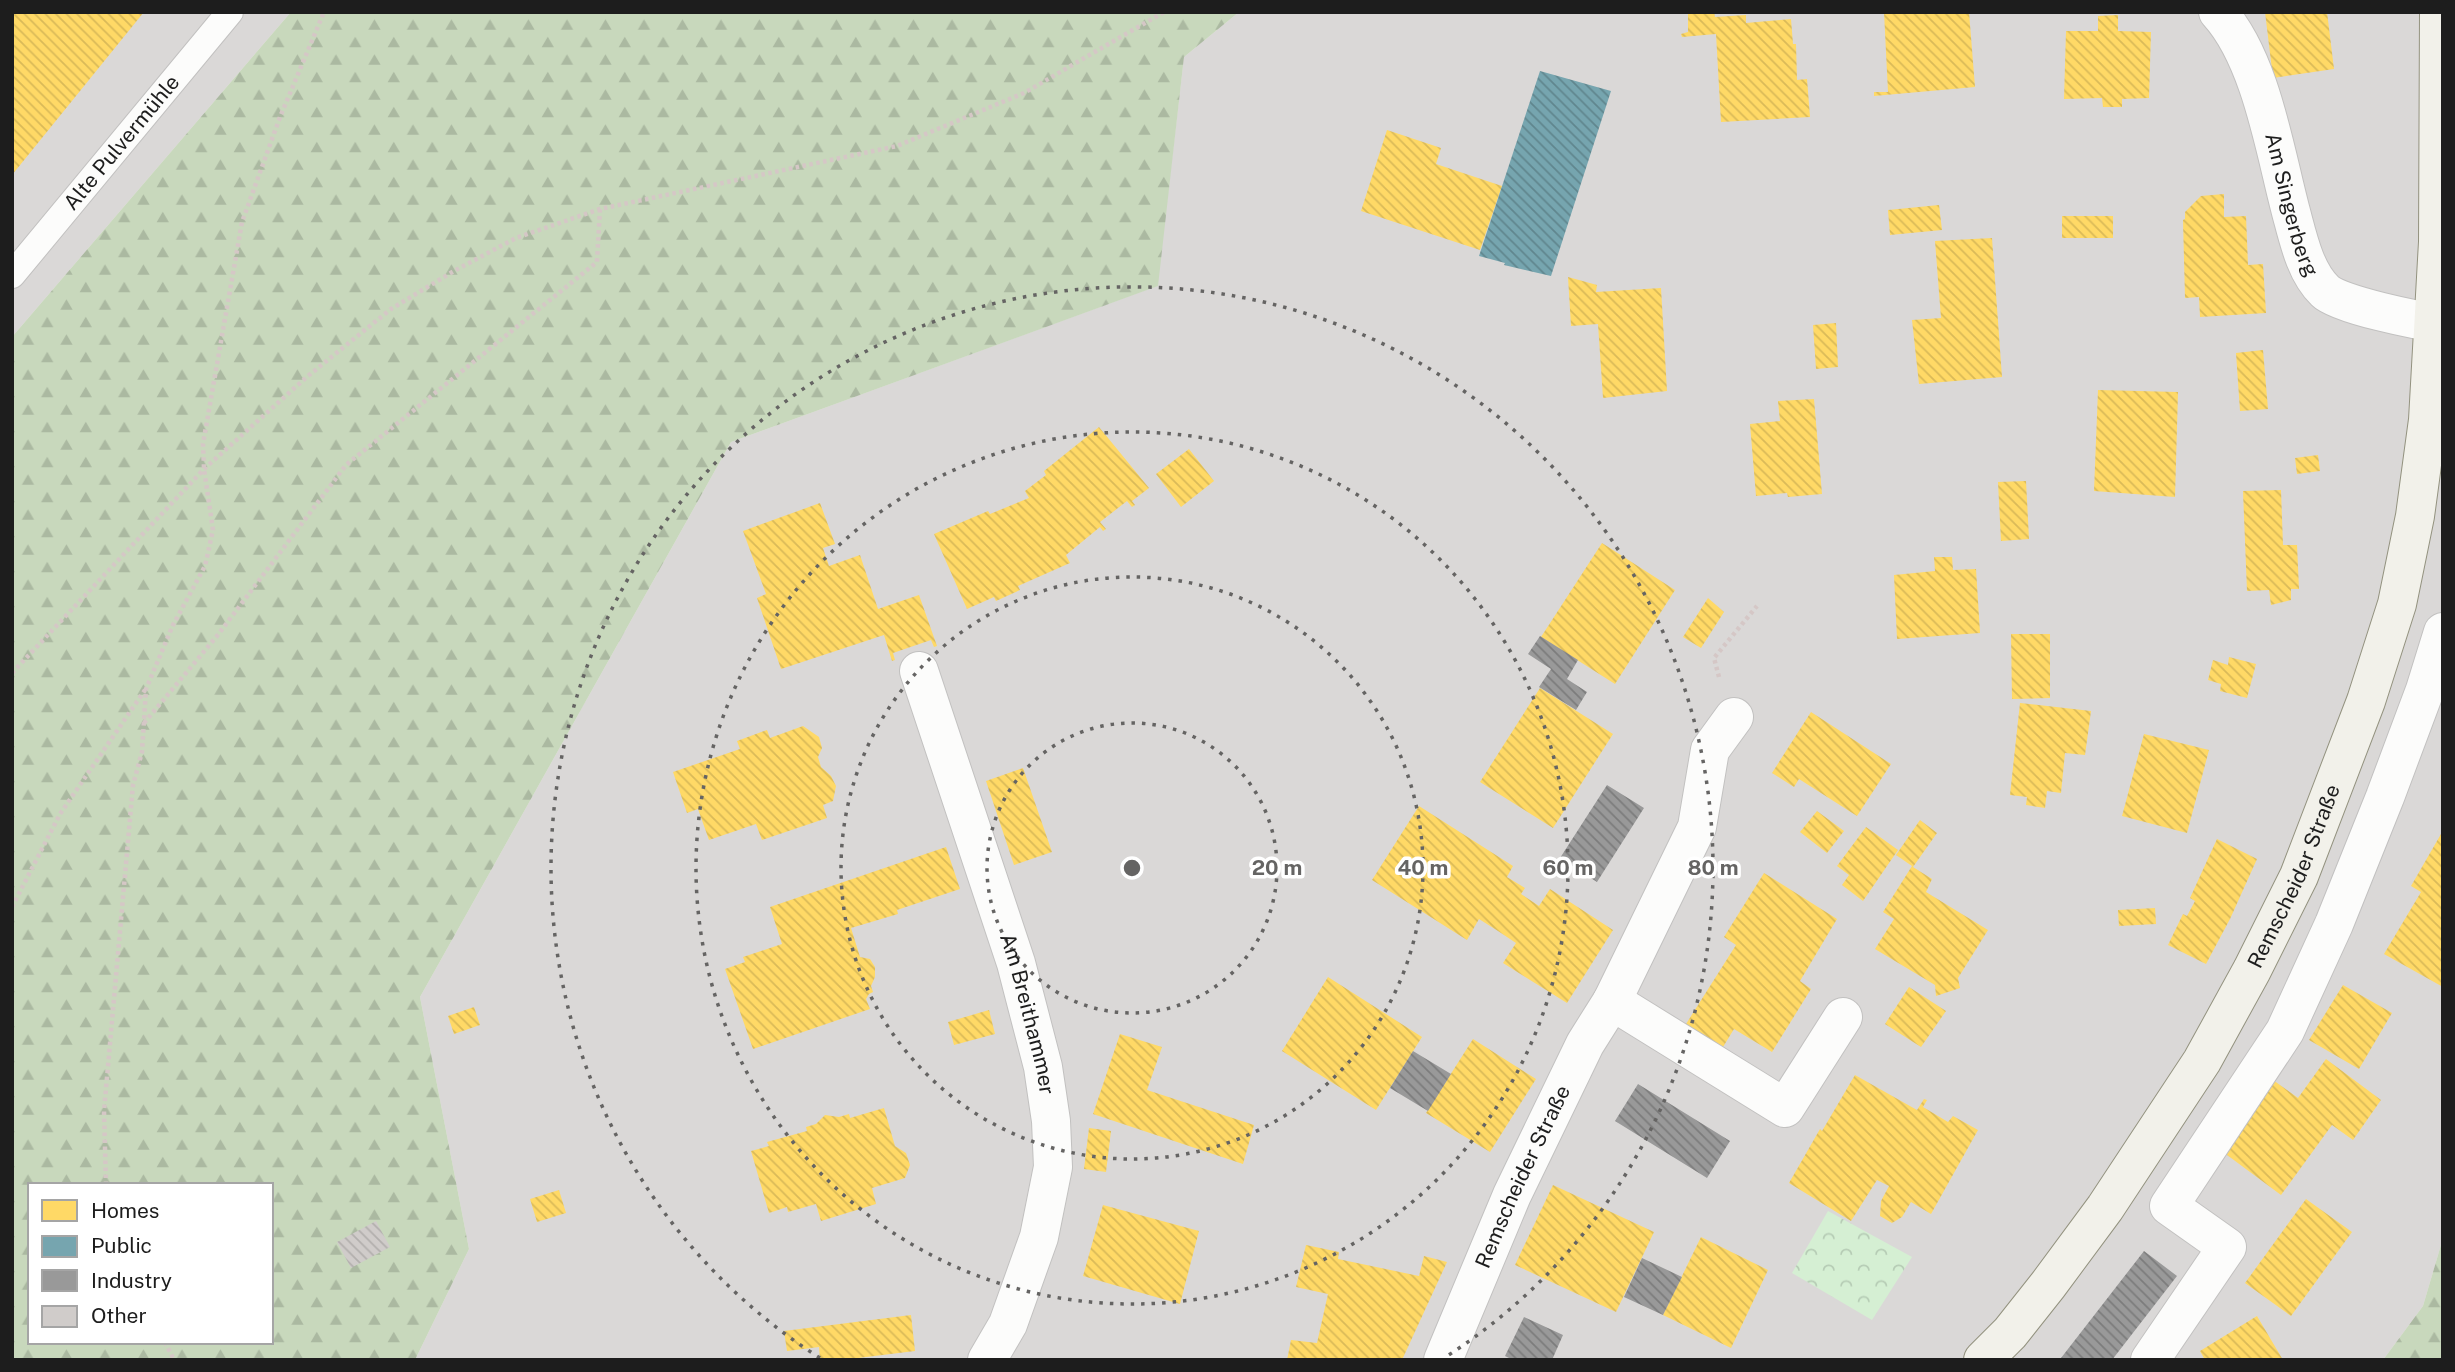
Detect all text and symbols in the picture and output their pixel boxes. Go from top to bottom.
street label: Alte Pulvermühle [58,70,185,215]
street label: Am Singerberg [2260,130,2324,281]
street label: Remscheider Straße [2242,781,2345,972]
text: 20 m [1252,855,1302,880]
text: 40 m [1398,855,1448,880]
text: 60 m [1543,855,1593,880]
text: 80 m [1687,855,1739,880]
centre of rings [1120,856,1144,880]
street label: Am Breithammer [995,930,1060,1096]
street label: Remscheider Straße [1470,1081,1575,1272]
legend [28,1183,273,1344]
text: Homes [91,1198,159,1223]
text: Public [91,1233,152,1258]
text: Industry [91,1268,172,1293]
text: Other [91,1303,147,1328]

